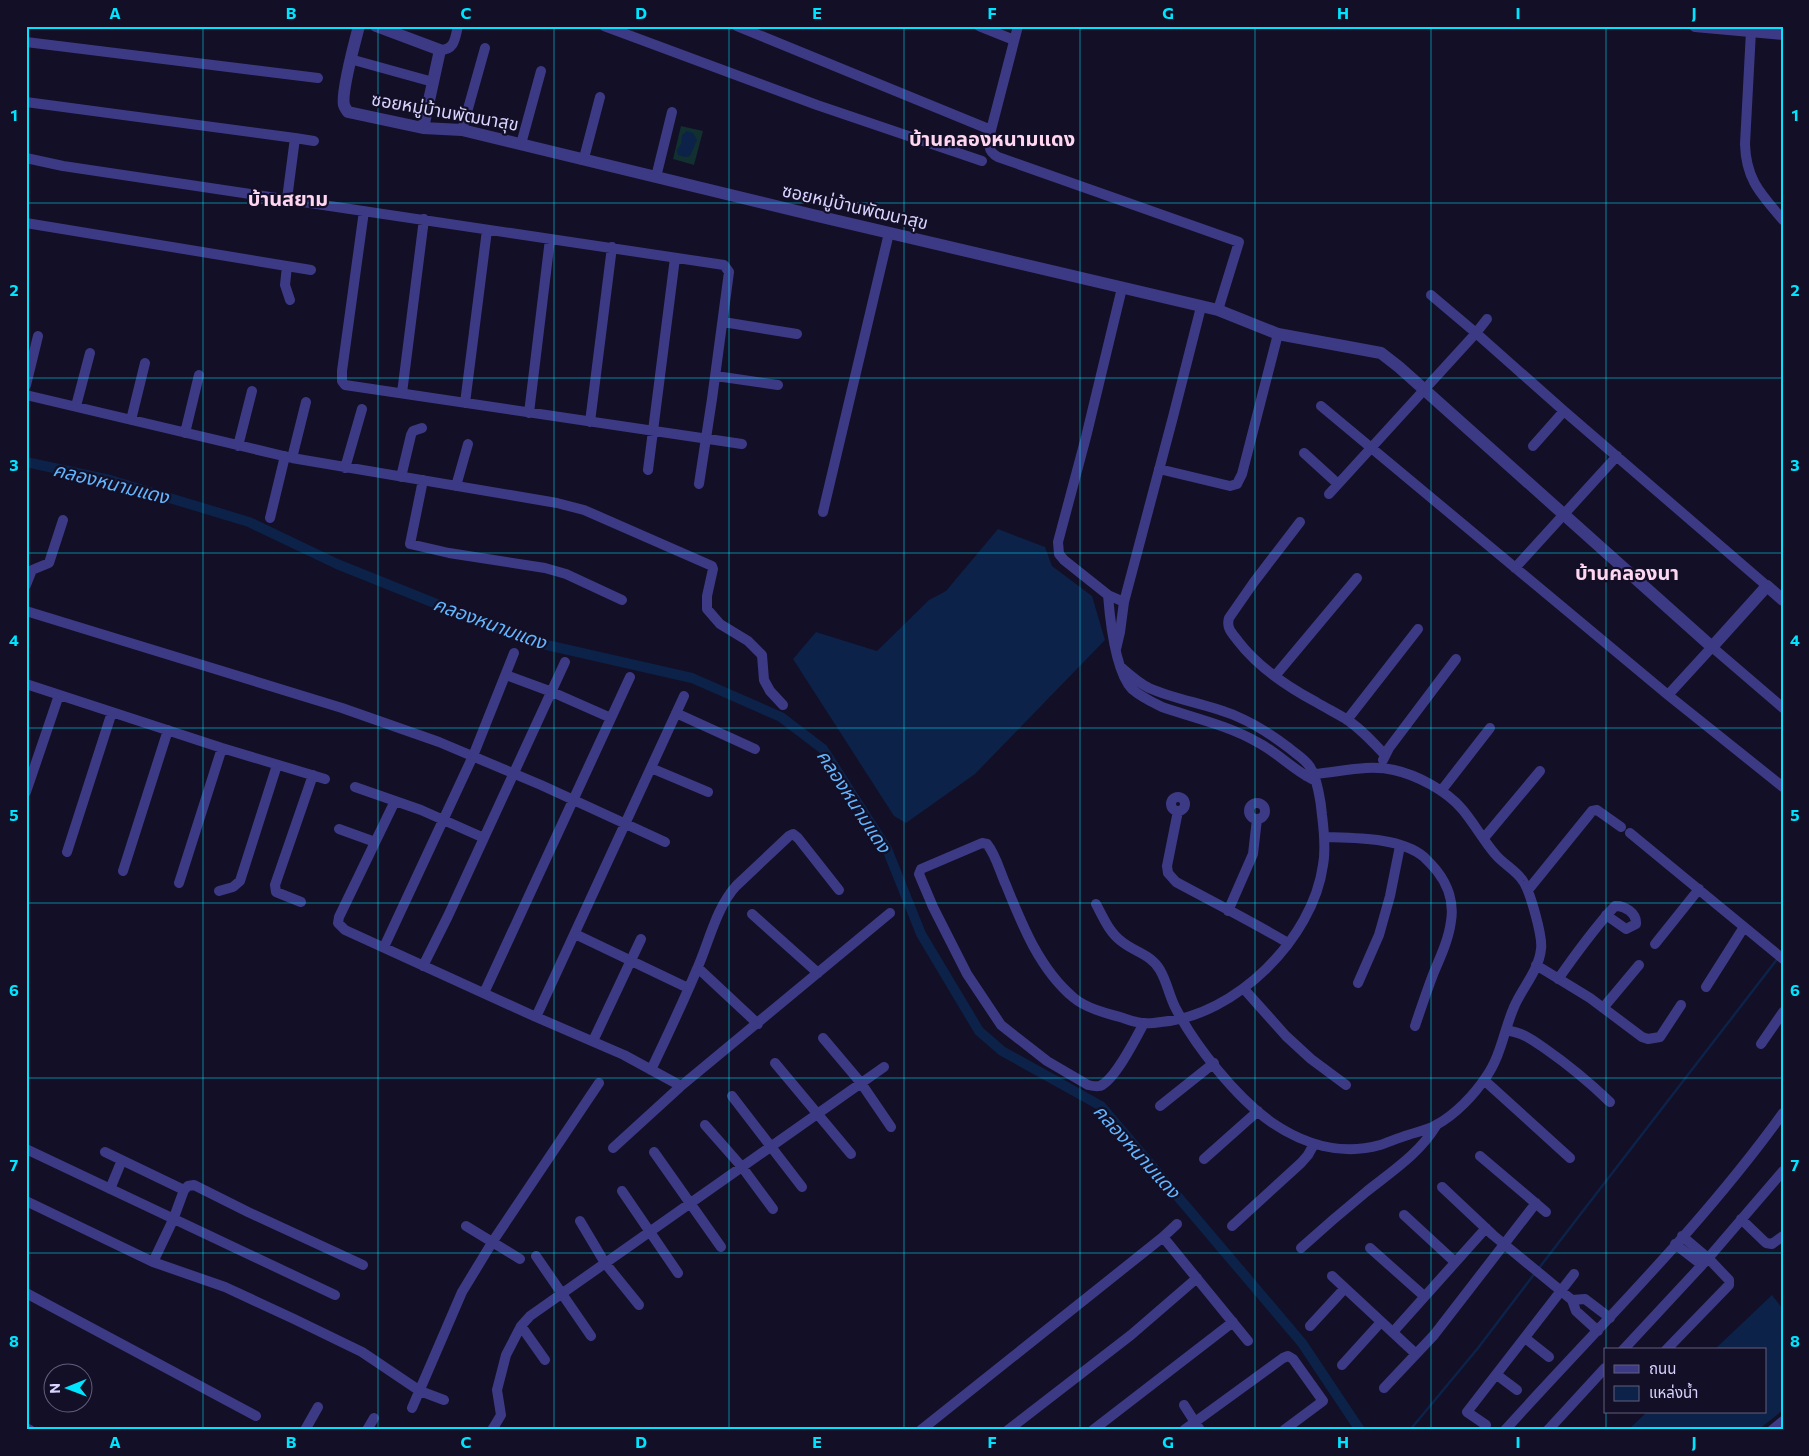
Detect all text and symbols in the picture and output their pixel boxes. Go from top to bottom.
text: A [109,3,121,22]
text: B [286,3,297,22]
text: C [461,3,472,22]
text: D [635,3,647,22]
text: E [812,3,822,22]
text: F [987,3,997,22]
text: G [1162,3,1174,22]
text: H [1337,3,1349,22]
text: I [1515,3,1521,22]
text: J [1691,3,1697,22]
street label: ซอยหมู่บ้านพัฒนาสุข [369,87,521,137]
text: 1 [10,105,18,124]
text: 1 [1791,105,1799,124]
district label: บ้านคลองหนามแดง [909,126,1075,150]
street label: ซอยหมู่บ้านพัฒนาสุข [780,179,930,235]
district label: บ้านสยาม [248,186,328,210]
text: 2 [9,280,19,299]
text: 2 [1790,280,1800,299]
text: 3 [9,455,19,474]
text: 3 [1790,455,1800,474]
water label: คลองหนามแดง [51,457,172,508]
district label: บ้านคลองนา [1575,560,1679,584]
water label: คลองหนามแดง [431,591,550,654]
text: 4 [9,630,19,649]
text: 4 [1790,630,1800,649]
water label: คลองหนามแดง [813,745,897,857]
text: 5 [9,805,19,824]
text: 5 [1790,805,1800,824]
text: 6 [9,980,19,999]
text: 6 [1790,980,1800,999]
water label: คลองหนามแดง [1089,1099,1186,1203]
text: 7 [10,1155,19,1174]
text: 7 [1791,1155,1800,1174]
text: 8 [9,1331,19,1350]
text: 8 [1790,1331,1800,1350]
legend [1604,1348,1766,1414]
text: ถนน [1649,1359,1676,1377]
north arrow [42,1364,92,1414]
text: แหล่งน้ำ [1649,1382,1698,1401]
text: N [46,1383,63,1394]
text: A [109,1432,121,1451]
text: B [286,1432,297,1451]
text: C [461,1432,472,1451]
text: D [635,1432,647,1451]
text: E [812,1432,822,1451]
text: F [987,1432,997,1451]
text: G [1162,1432,1174,1451]
text: H [1337,1432,1349,1451]
text: I [1515,1432,1521,1451]
text: J [1691,1432,1697,1451]

